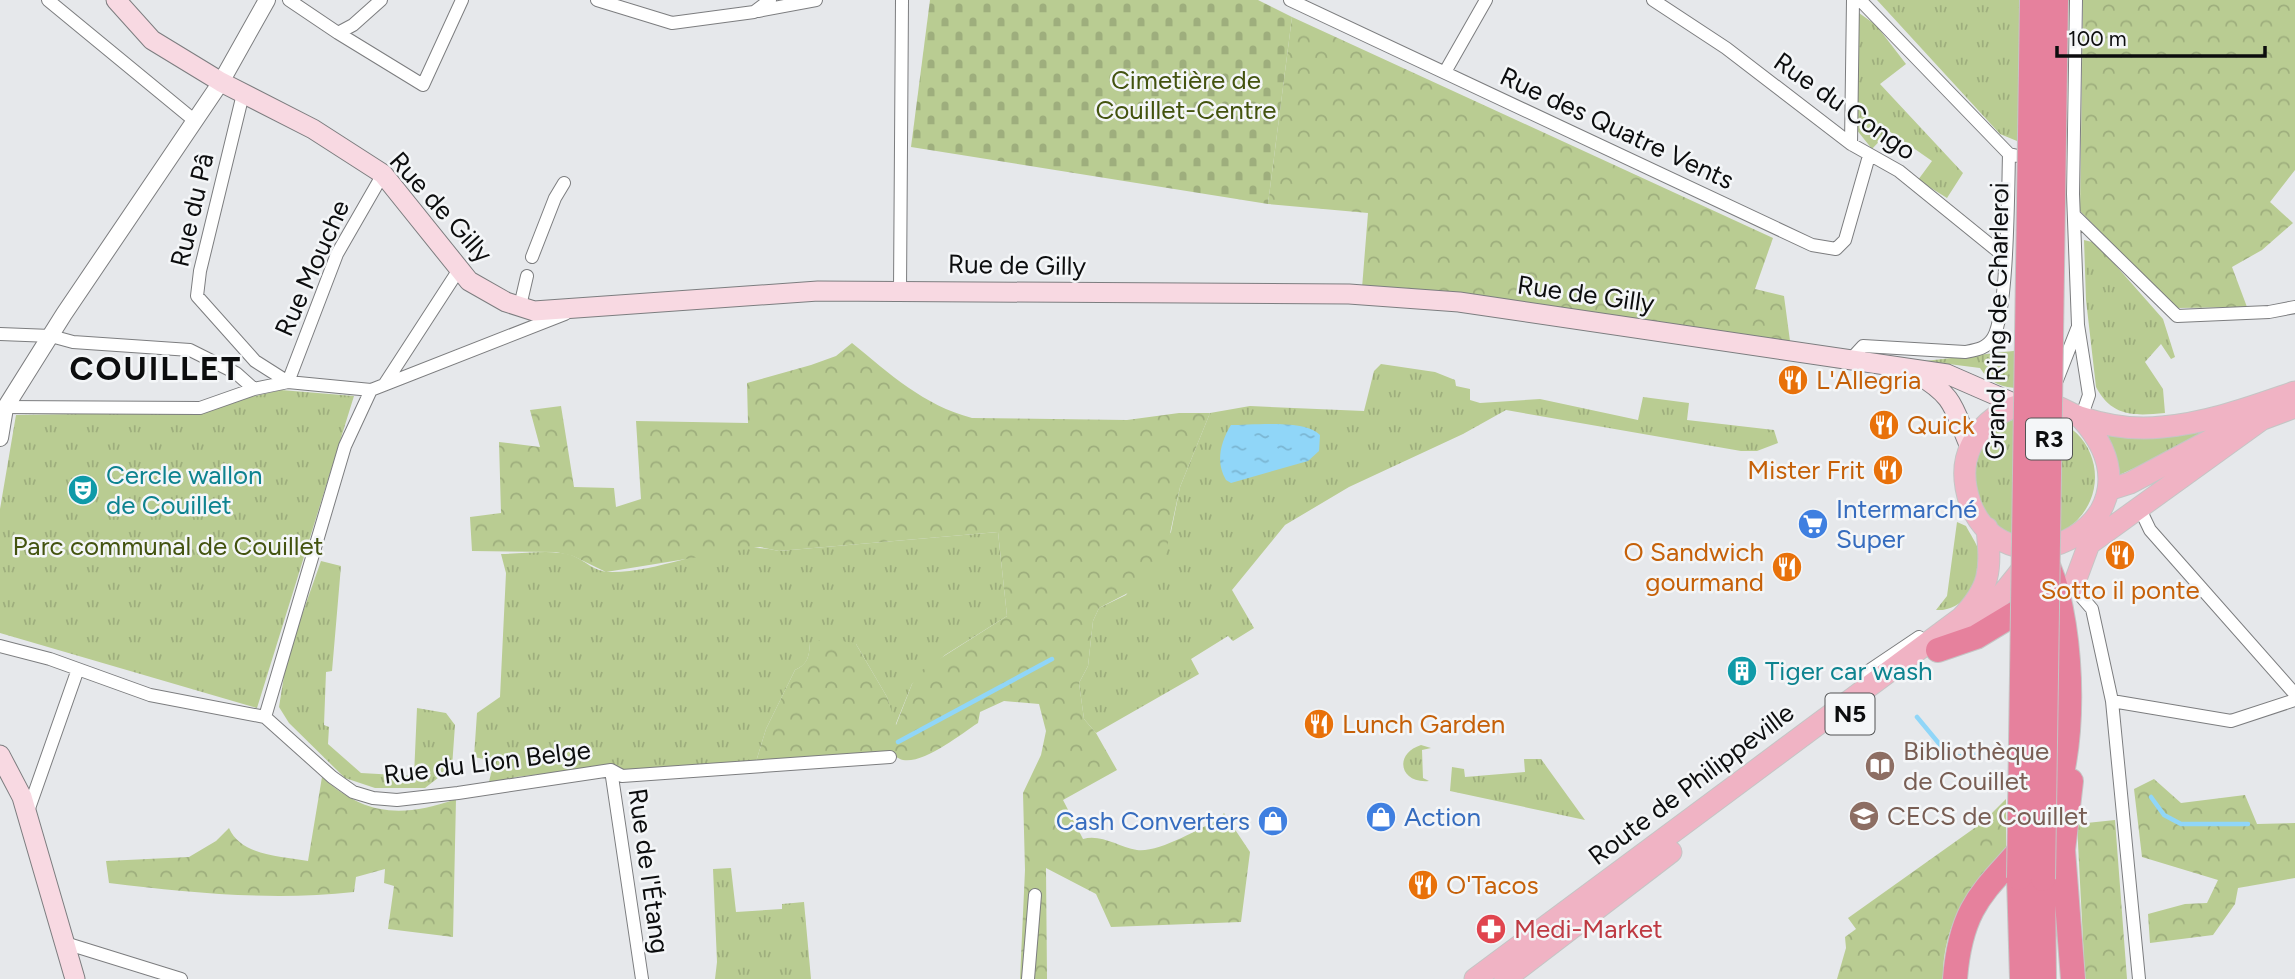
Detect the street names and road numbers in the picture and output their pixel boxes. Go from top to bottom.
street label: Rue du Congo [1768,45,1922,167]
street label: Rue des Quatre Vents [1495,60,1739,196]
street label: Rue de Gilly [383,145,499,269]
street label: Rue du Pâ [163,150,221,270]
street label: Grand Ring de Charleroi [1979,182,2015,460]
street label: Rue Mouche [268,195,356,341]
street label: Rue de Gilly [948,248,1087,282]
street label: Rue de Gilly [1515,269,1657,320]
road number: R3 [2026,418,2072,460]
road number: N5 [1826,694,1874,734]
street label: Route de Philippeville [1582,696,1800,872]
street label: Rue du Lion Belge [382,733,592,791]
street label: Rue de l'Étang [622,786,676,956]

